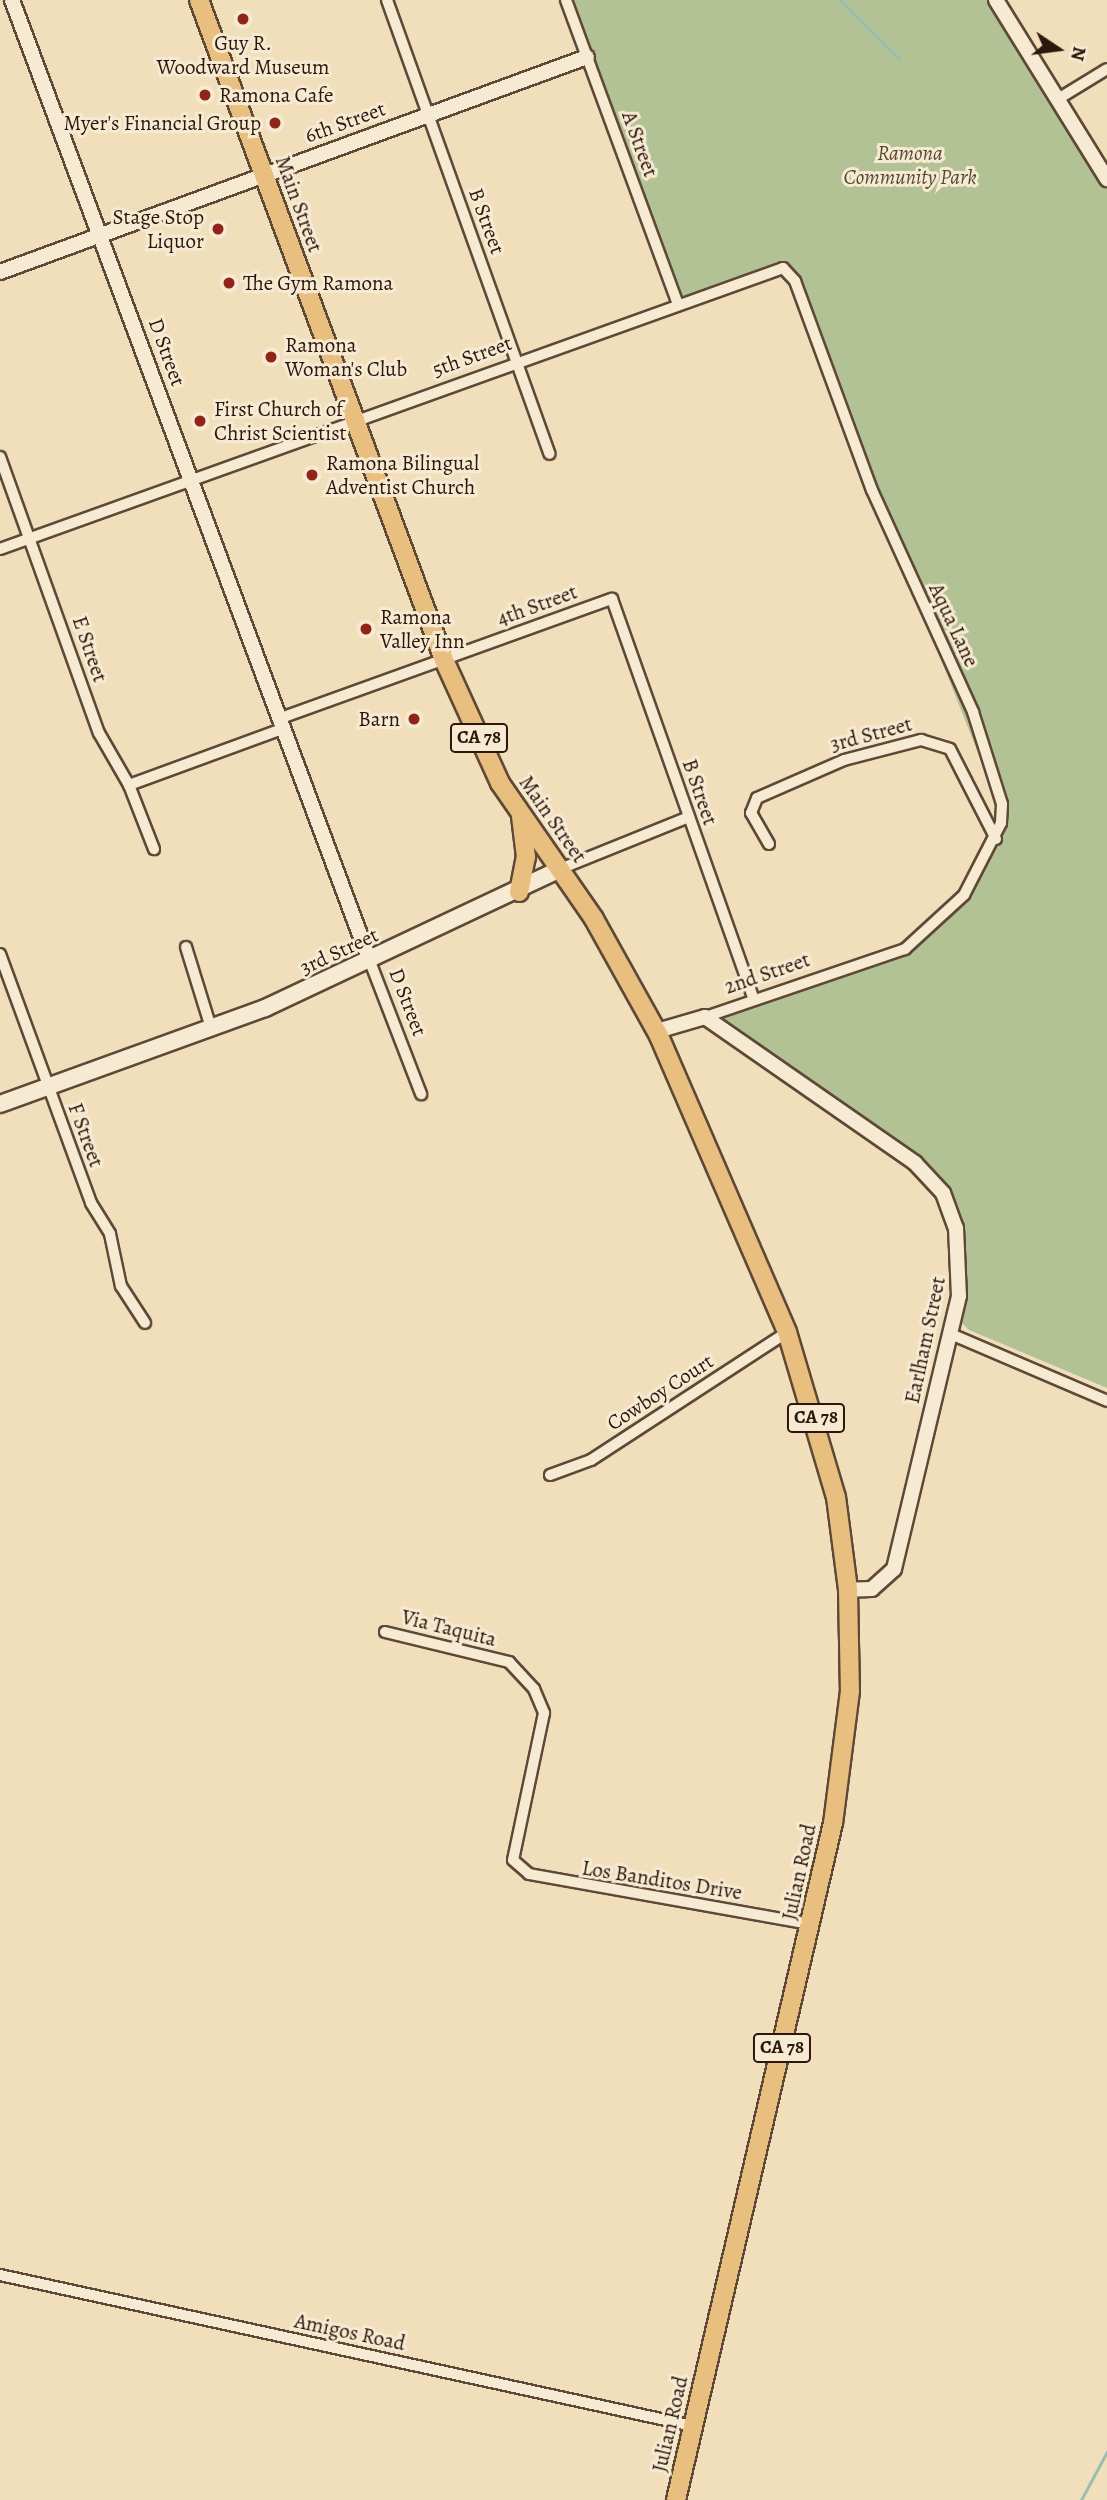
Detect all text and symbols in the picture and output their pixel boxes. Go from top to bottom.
marker: Guy R. Woodward Museum [235,11,251,27]
north arrow [1023,14,1093,84]
place label: Guy R. Woodward Museum [156,30,330,80]
text: N [1064,44,1093,63]
place label: Ramona Cafe [219,82,333,108]
marker: Ramona Cafe [197,87,213,103]
street label: 6th Street [301,96,389,148]
street label: A Street [617,108,663,180]
place label: Myer's Financial Group [64,110,261,136]
marker: Myer's Financial Group [267,115,283,131]
park label: Ramona Community Park [843,140,977,190]
street label: Main Street [270,152,328,256]
street label: B Street [463,185,511,257]
place label: Stage Stop Liquor [112,204,204,254]
marker: Stage Stop Liquor [210,221,226,237]
place label: The Gym Ramona [243,270,393,296]
marker: The Gym Ramona [221,275,237,291]
street label: D Street [143,315,191,389]
street label: 5th Street [429,330,515,382]
place label: Ramona Woman's Club [285,332,407,382]
marker: Ramona Woman's Club [263,349,279,365]
place label: First Church of Christ Scientist [214,396,347,446]
marker: First Church of Christ Scientist [192,413,208,429]
place label: Ramona Bilingual Adventist Church [326,450,479,500]
marker: Ramona Bilingual Adventist Church [304,467,320,483]
street label: 4th Street [493,579,581,631]
street label: Aqua Lane [924,579,984,671]
place label: Ramona Valley Inn [380,604,464,654]
street label: E Street [67,613,113,685]
marker: Ramona Valley Inn [358,621,374,637]
place label: Barn [358,706,400,732]
marker: Barn [406,711,422,727]
street label: 3rd Street [827,711,915,757]
road number: CA 78 [449,722,509,754]
street label: B Street [677,756,723,828]
street label: Main Street [514,771,592,867]
street label: 3rd Street [296,922,382,980]
street label: 2nd Street [721,947,813,999]
street label: D Street [384,965,432,1039]
street label: F Street [63,1099,109,1171]
street label: Earlham Street [899,1274,951,1406]
street label: Cowboy Court [602,1348,718,1436]
road number: CA 78 [786,1402,846,1434]
street label: Via Taquita [399,1604,499,1652]
street label: Julian Road [777,1822,821,1922]
street label: Los Banditos Drive [580,1855,744,1905]
road number: CA 78 [752,2032,812,2064]
street label: Amigos Road [292,2308,408,2356]
street label: Julian Road [647,2374,693,2474]

